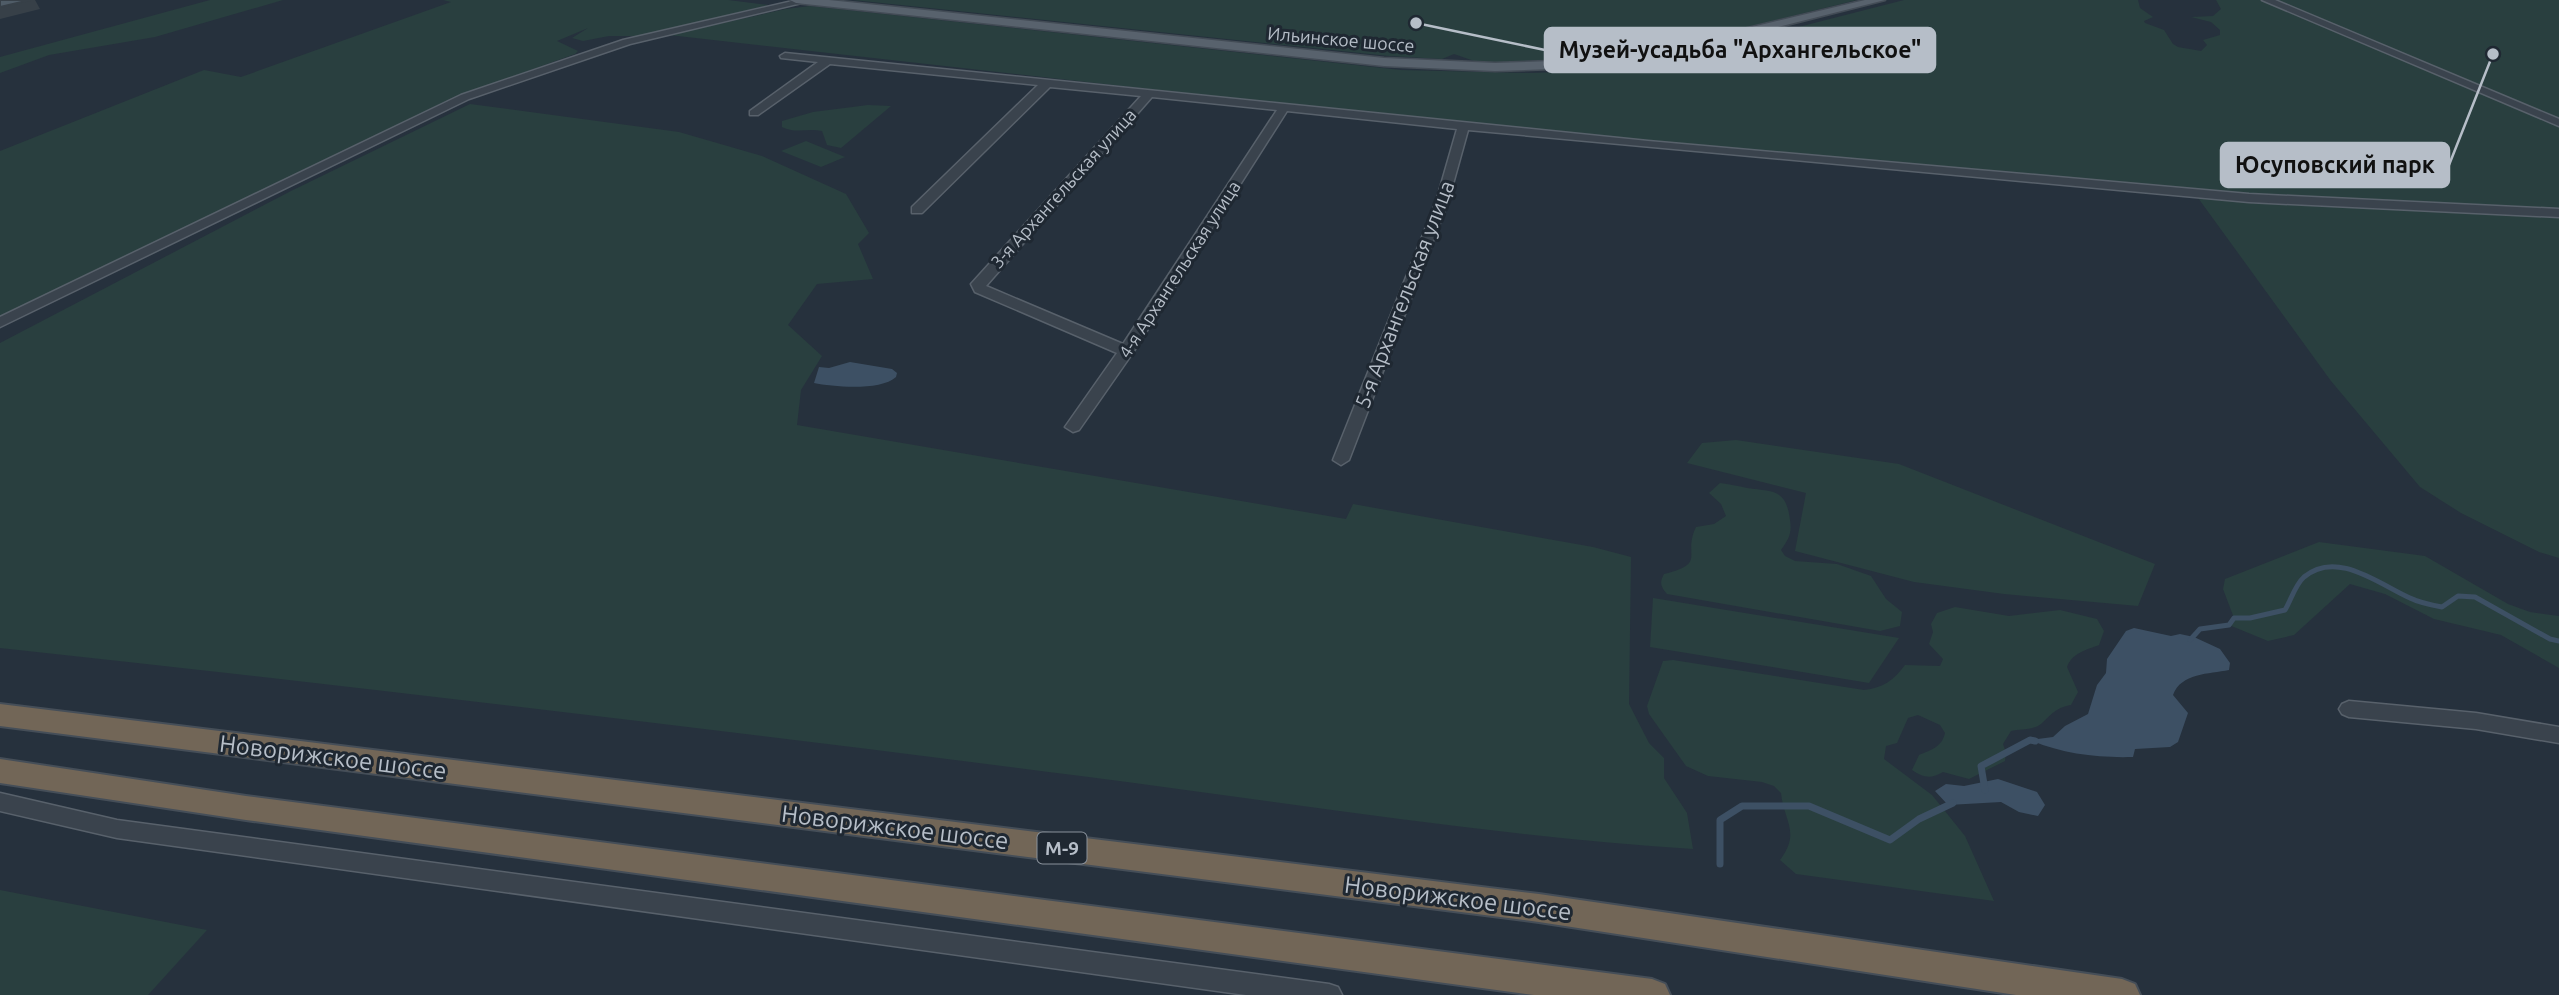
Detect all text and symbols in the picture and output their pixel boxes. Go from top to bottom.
street label: Ильинское шоссе [1267,23,1415,55]
callout: Музей-усадьба "Архангельское" [1545,28,1935,72]
text: Музей-усадьба "Архангельское" [1559,37,1921,62]
street label: 3-я Архангельская улица [986,104,1140,272]
callout: Юсуповский парк [2221,143,2449,187]
text: Юсуповский парк [2235,152,2435,177]
street label: 4-я Архангельская улица [1114,177,1244,361]
street label: 5-я Архангельская улица [1350,177,1458,411]
street label: Новорижское шоссе [218,730,448,784]
street label: Новорижское шоссе [780,800,1010,854]
road number: М-9 [1038,832,1086,863]
street label: Новорижское шоссе [1343,871,1573,925]

